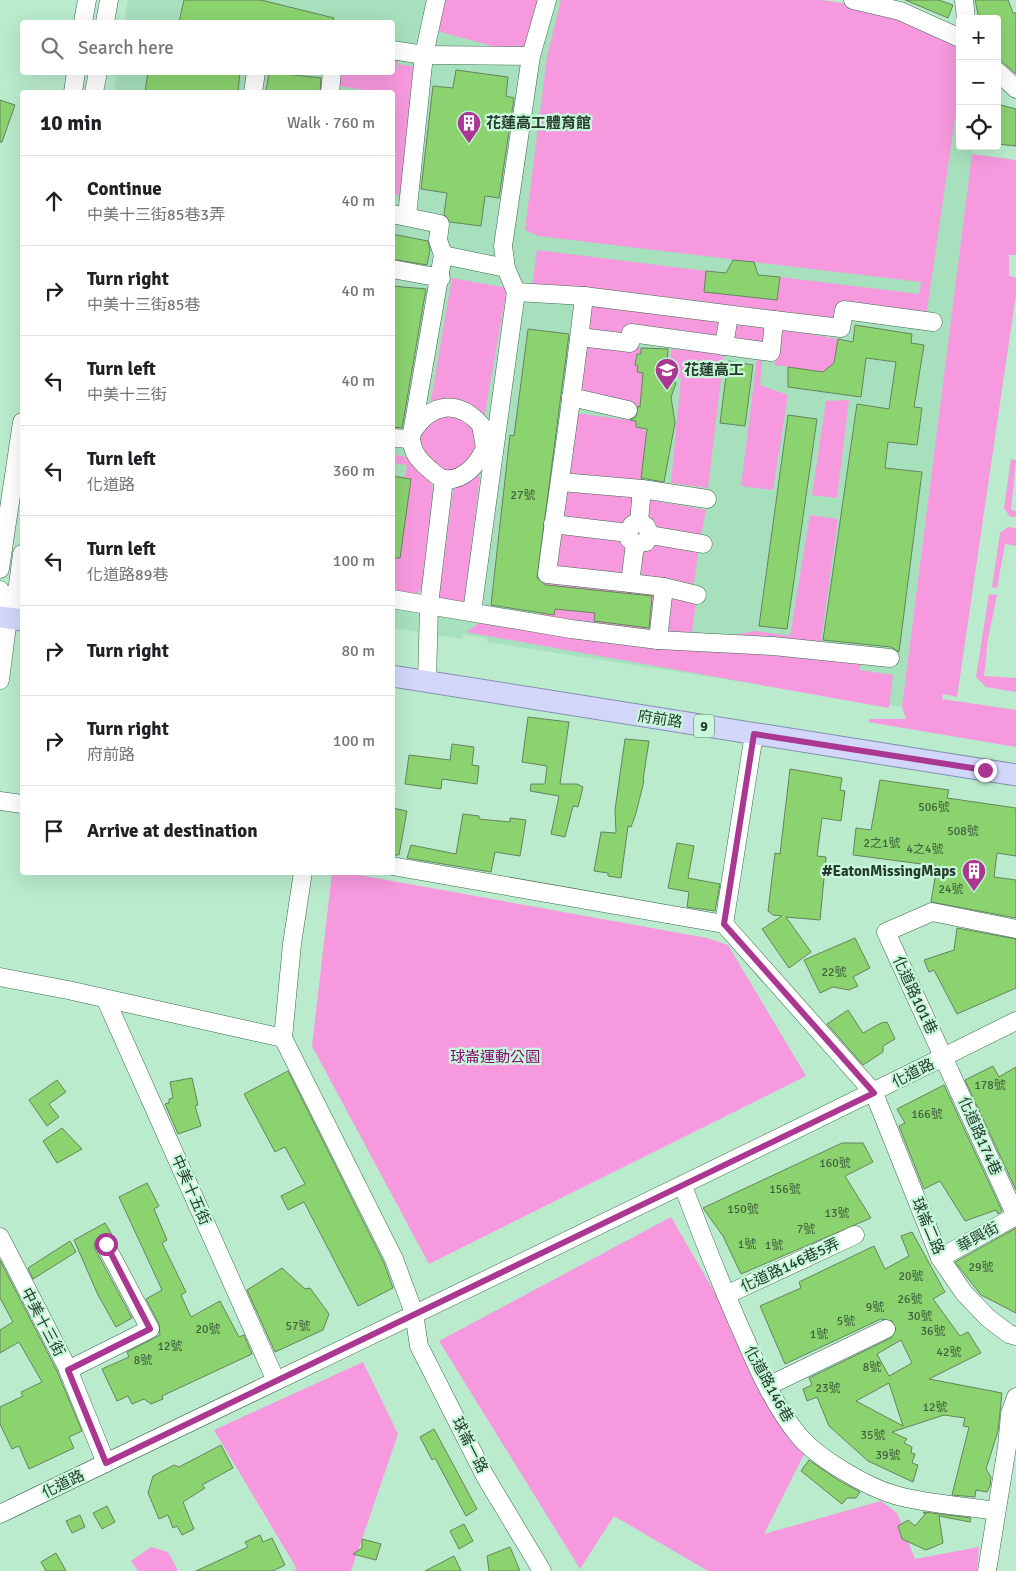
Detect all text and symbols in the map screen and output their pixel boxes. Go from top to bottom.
map controls [956,15,1001,150]
button: + [956,15,1001,60]
search box [20,20,395,75]
icon: search [38,34,66,62]
text: Search here [78,36,174,60]
button: − [956,60,1001,105]
button: locate [956,105,1001,150]
text: 10 min [40,110,102,136]
building icon: 花蓮高工體育館 [456,110,482,144]
text: Walk · 760 m [287,113,375,133]
place label: 花蓮高工體育館 [486,114,591,132]
text: Continue [87,177,162,201]
icon: ahead [40,187,68,215]
text: 40 m [341,191,375,211]
text: 中美十三街85巷3弄 [87,205,225,225]
text: Turn right [87,267,169,291]
icon: right [40,277,68,305]
text: 40 m [341,281,375,301]
text: 中美十三街85巷 [87,295,200,315]
text: Turn left [87,357,156,381]
school or university icon: 花蓮高工 [654,357,680,391]
place label: 花蓮高工 [684,361,744,379]
icon: left [40,367,68,395]
text: 40 m [341,371,375,391]
text: 中美十三街 [87,385,167,405]
text: Turn left [87,447,156,471]
icon: left [40,457,68,485]
text: 360 m [333,461,375,481]
text: 化道路 [87,475,135,495]
house number: 27號 [511,488,535,503]
text: Turn left [87,537,156,561]
icon: left [40,547,68,575]
text: 100 m [333,551,375,571]
text: 化道路89巷 [87,565,168,585]
icon: right [40,637,68,665]
text: Turn right [87,639,169,663]
text: 80 m [341,641,375,661]
street label: 府前路 [636,707,684,731]
road number: 9 [694,714,714,738]
text: Turn right [87,717,169,741]
icon: right [40,727,68,755]
text: 100 m [333,731,375,751]
text: 府前路 [87,745,135,765]
route end [974,759,997,782]
house number: 506號 [918,800,950,815]
icon: arrive [40,817,68,845]
text: Arrive at destination [87,819,258,843]
house number: 508號 [947,824,979,839]
house number: 2之1號 [864,836,900,851]
house number: 4之4號 [907,842,943,857]
building icon: #EatonMissingMaps [961,858,987,892]
place label: #EatonMissingMaps [822,862,956,880]
house number: 24號 [939,882,963,897]
street label: 化道路101巷 [889,953,941,1037]
house number: 22號 [822,965,846,980]
park label: 球崙運動公園 [450,1048,540,1066]
street label: 化道路 [889,1055,937,1091]
house number: 178號 [974,1078,1006,1093]
street label: 化道路174巷 [955,1094,1005,1178]
house number: 166號 [911,1107,943,1122]
street label: 中美十五街 [168,1152,214,1228]
house number: 160號 [819,1156,851,1171]
house number: 156號 [769,1182,801,1197]
street label: 球崙二路 [908,1195,948,1257]
house number: 150號 [727,1202,759,1217]
house number: 13號 [825,1206,849,1221]
street label: 華興街 [954,1218,1002,1256]
house number: 7號 [797,1222,815,1237]
route start [95,1233,118,1256]
street label: 化道路146巷5弄 [738,1234,842,1296]
house number: 1號 [738,1237,756,1252]
house number: 1號 [765,1238,783,1253]
house number: 29號 [969,1260,993,1275]
house number: 20號 [899,1269,923,1284]
street label: 中美十三街 [17,1285,69,1359]
house number: 26號 [898,1292,922,1307]
house number: 9號 [866,1300,884,1315]
house number: 30號 [908,1309,932,1324]
house number: 5號 [837,1314,855,1329]
house number: 57號 [286,1319,310,1334]
house number: 20號 [196,1322,220,1337]
house number: 36號 [921,1324,945,1339]
house number: 1號 [810,1327,828,1342]
house number: 12號 [158,1339,182,1354]
street label: 化道路146巷 [741,1343,797,1425]
house number: 42號 [937,1345,961,1360]
house number: 8號 [134,1353,152,1368]
house number: 8號 [863,1360,881,1375]
house number: 23號 [816,1381,840,1396]
house number: 12號 [923,1400,947,1415]
street label: 球崙一路 [448,1414,492,1476]
house number: 35號 [861,1428,885,1443]
house number: 39號 [876,1448,900,1463]
street label: 化道路 [39,1466,87,1502]

